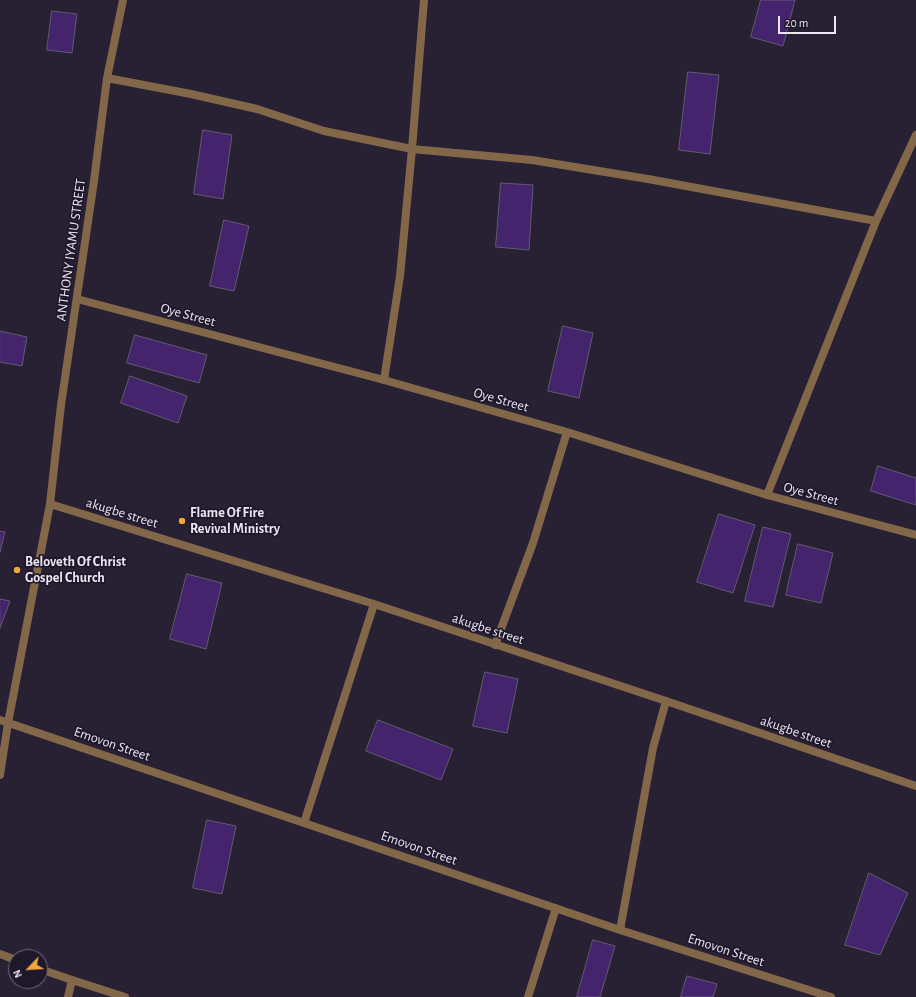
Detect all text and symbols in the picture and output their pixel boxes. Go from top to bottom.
scale bar [780,8,838,34]
text: 20 m [785,17,808,29]
street label: ANTHONY IYAMU STREET [53,178,89,322]
street label: Oye Street [159,300,217,330]
street label: Oye Street [472,384,530,416]
street label: Oye Street [782,479,840,509]
street label: akugbe street [84,494,160,532]
place label: Flame Of Fire Revival Ministry [190,505,280,538]
marker: Flame Of Fire Revival Ministry [177,516,187,526]
place label: Beloveth Of Christ Gospel Church [25,554,126,586]
marker: Beloveth Of Christ Gospel Church [12,565,22,575]
street label: akugbe street [450,610,526,648]
street label: akugbe street [758,712,834,752]
street label: Emovon Street [72,723,152,765]
street label: Emovon Street [379,827,459,869]
street label: Emovon Street [686,930,766,970]
north arrow [8,949,48,989]
text: N [11,968,24,980]

